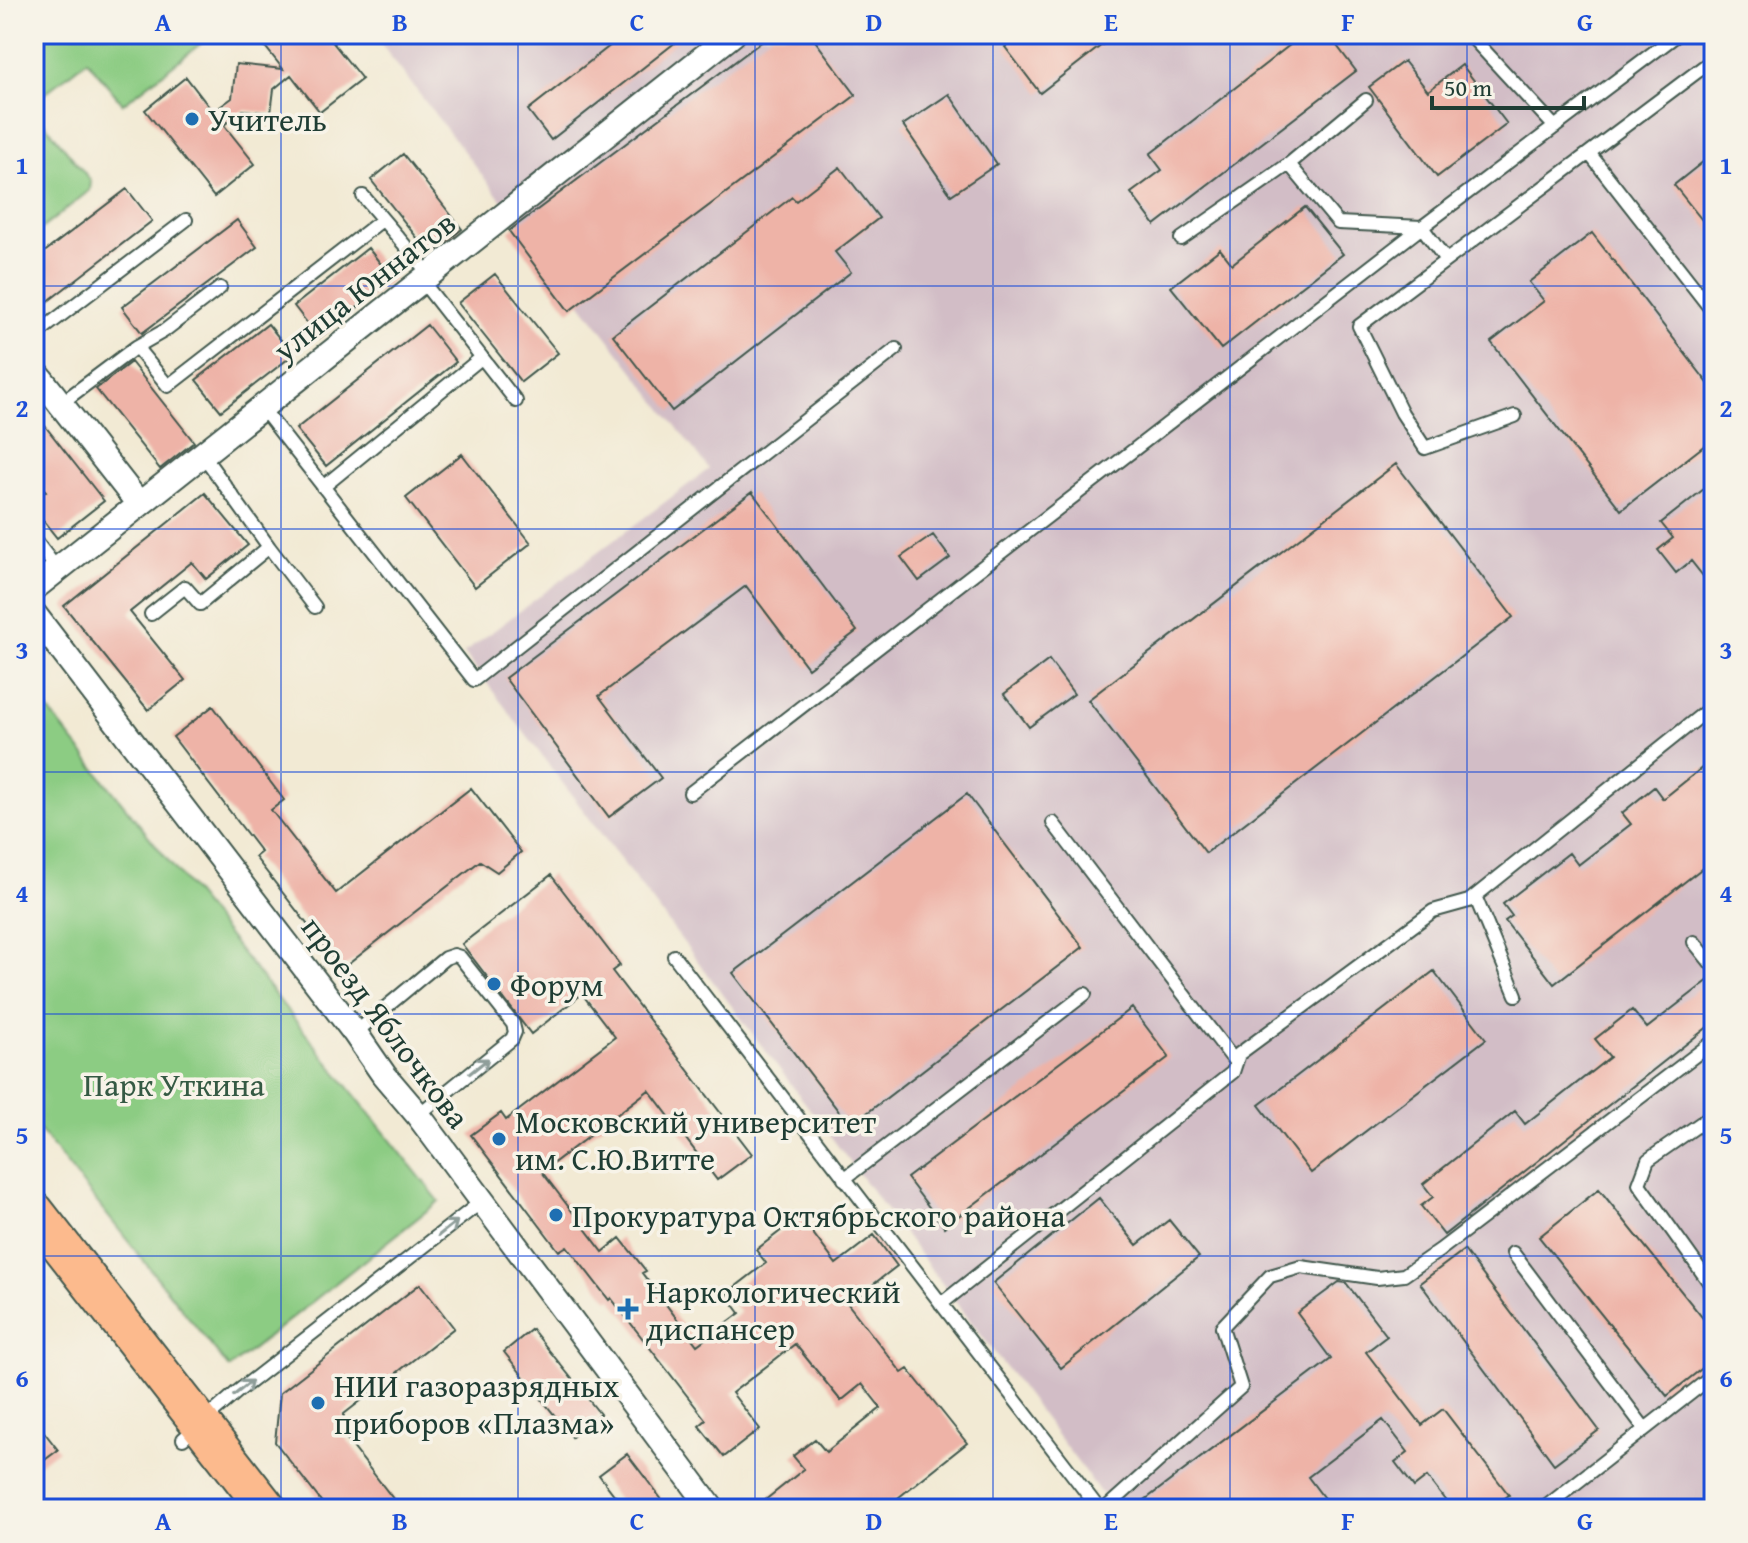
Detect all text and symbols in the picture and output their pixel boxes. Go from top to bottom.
text: A [155,2,172,41]
text: B [392,2,408,41]
text: C [630,2,644,41]
text: D [866,2,882,41]
text: E [1104,2,1118,41]
text: F [1341,2,1355,41]
text: G [1577,2,1593,41]
scale bar [1432,60,1584,110]
text: 50 m [1444,70,1492,105]
place label: Учитель [208,96,327,143]
marker: Учитель [183,110,201,128]
text: 1 [15,145,29,184]
text: 1 [1719,145,1733,184]
street label: улица Юннатов [262,200,465,373]
text: 2 [15,388,29,427]
text: 2 [1719,388,1733,427]
text: 3 [15,630,29,669]
text: 3 [1719,630,1733,669]
text: 4 [15,873,29,912]
text: 4 [1719,873,1733,912]
street label: проезд Яблочкова [290,906,482,1139]
place label: Форум [510,961,604,1008]
marker: Форум [485,975,503,993]
one-way arrow [468,1057,489,1074]
park label: Парк Уткина [83,1061,265,1108]
place label: Московский университет им. С.Ю.Витте [515,1098,877,1182]
text: 5 [15,1115,29,1154]
text: 5 [1719,1115,1733,1154]
marker: Московский университет им. С.Ю.Витте [490,1130,508,1148]
place label: Прокуратура Октябрьского района [572,1192,1066,1239]
marker: Прокуратура Октябрьского района [547,1206,565,1224]
one-way arrow [437,1220,458,1237]
place label: Наркологический диспансер [646,1268,900,1352]
marker: Наркологический диспансер [617,1298,639,1320]
text: 6 [15,1358,29,1397]
text: 6 [1719,1358,1733,1397]
place label: НИИ газоразрядных приборов «Плазма» [334,1362,620,1446]
one-way arrow [232,1379,253,1397]
marker: НИИ газоразрядных приборов «Плазма» [309,1394,327,1412]
text: A [155,1501,172,1540]
text: B [392,1501,408,1540]
text: C [630,1501,644,1540]
text: D [866,1501,882,1540]
text: E [1104,1501,1118,1540]
text: F [1341,1501,1355,1540]
text: G [1577,1501,1593,1540]

